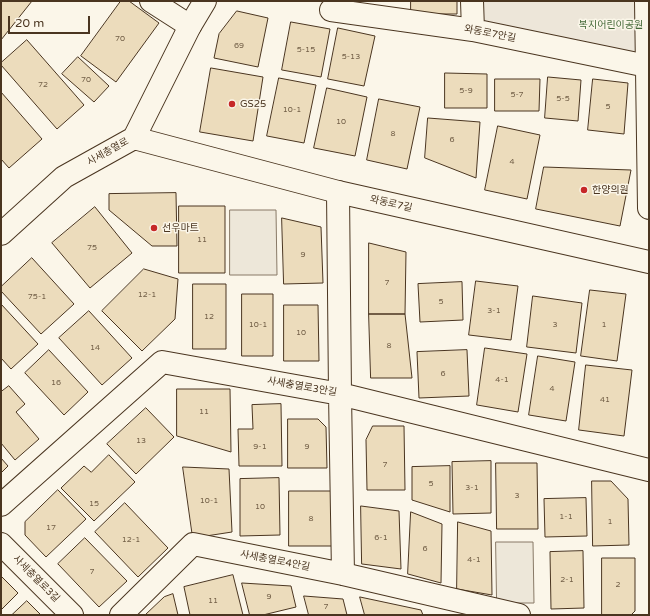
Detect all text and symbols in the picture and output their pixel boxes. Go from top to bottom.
scale bar [10,8,92,34]
text: 20 m [15,16,44,30]
park label: 복지어린이공원 [579,19,643,31]
street label: 와동로7안길 [463,23,517,45]
house number: 70 [115,34,125,44]
house number: 69 [234,41,244,51]
house number: 5-15 [297,45,315,55]
house number: 5-13 [342,52,360,62]
house number: 70 [81,75,91,85]
house number: 72 [38,80,48,90]
house number: 5-9 [459,86,473,96]
house number: 5-7 [510,90,524,100]
house number: 5-5 [556,94,570,104]
place label: GS25 [240,98,266,110]
marker: GS25 [227,99,237,109]
house number: 5 [605,102,611,112]
house number: 10-1 [283,105,301,115]
house number: 10 [336,117,346,127]
house number: 8 [390,129,396,139]
house number: 6 [449,135,455,145]
street label: 사세충열로 [85,136,131,168]
house number: 4 [509,157,515,167]
place label: 한양의원 [592,184,629,196]
marker: 한양의원 [579,185,589,195]
street label: 와동로7길 [369,193,413,215]
place label: 선우마트 [162,222,199,234]
marker: 선우마트 [149,223,159,233]
house number: 11 [197,235,207,245]
house number: 75 [87,243,97,253]
house number: 9 [300,250,306,260]
house number: 7 [384,278,390,288]
house number: 12-1 [138,290,156,300]
house number: 75-1 [28,292,46,302]
house number: 5 [438,297,444,307]
house number: 3-1 [487,306,501,316]
house number: 12 [204,312,214,322]
house number: 10-1 [249,320,267,330]
house number: 3 [552,320,558,330]
house number: 1 [601,320,607,330]
house number: 10 [296,328,306,338]
house number: 8 [386,341,392,351]
house number: 14 [90,343,100,353]
house number: 6 [440,369,446,379]
street label: 사세충열로3안길 [266,375,338,399]
house number: 4-1 [495,375,509,385]
house number: 16 [51,378,61,388]
house number: 4 [549,384,555,394]
house number: 41 [600,395,610,405]
house number: 11 [199,407,209,417]
house number: 13 [136,436,146,446]
house number: 9-1 [253,442,267,452]
house number: 9 [304,442,310,452]
house number: 7 [382,460,388,470]
house number: 5 [428,479,434,489]
house number: 3-1 [465,483,479,493]
house number: 3 [514,491,520,501]
house number: 10-1 [200,496,218,506]
house number: 15 [89,499,99,509]
house number: 10 [255,502,265,512]
house number: 1-1 [559,512,573,522]
house number: 8 [308,514,314,524]
house number: 1 [607,517,613,527]
house number: 17 [46,523,56,533]
house number: 6-1 [374,533,388,543]
house number: 12-1 [122,535,140,545]
house number: 6 [422,544,428,554]
street label: 사세충열로4안길 [239,548,311,574]
street label: 사세충열로3길 [10,553,62,605]
house number: 4-1 [467,555,481,565]
house number: 7 [89,567,95,577]
house number: 2-1 [560,575,574,585]
house number: 2 [615,580,621,590]
house number: 9 [266,592,272,602]
house number: 11 [208,596,218,606]
house number: 7 [323,602,329,612]

